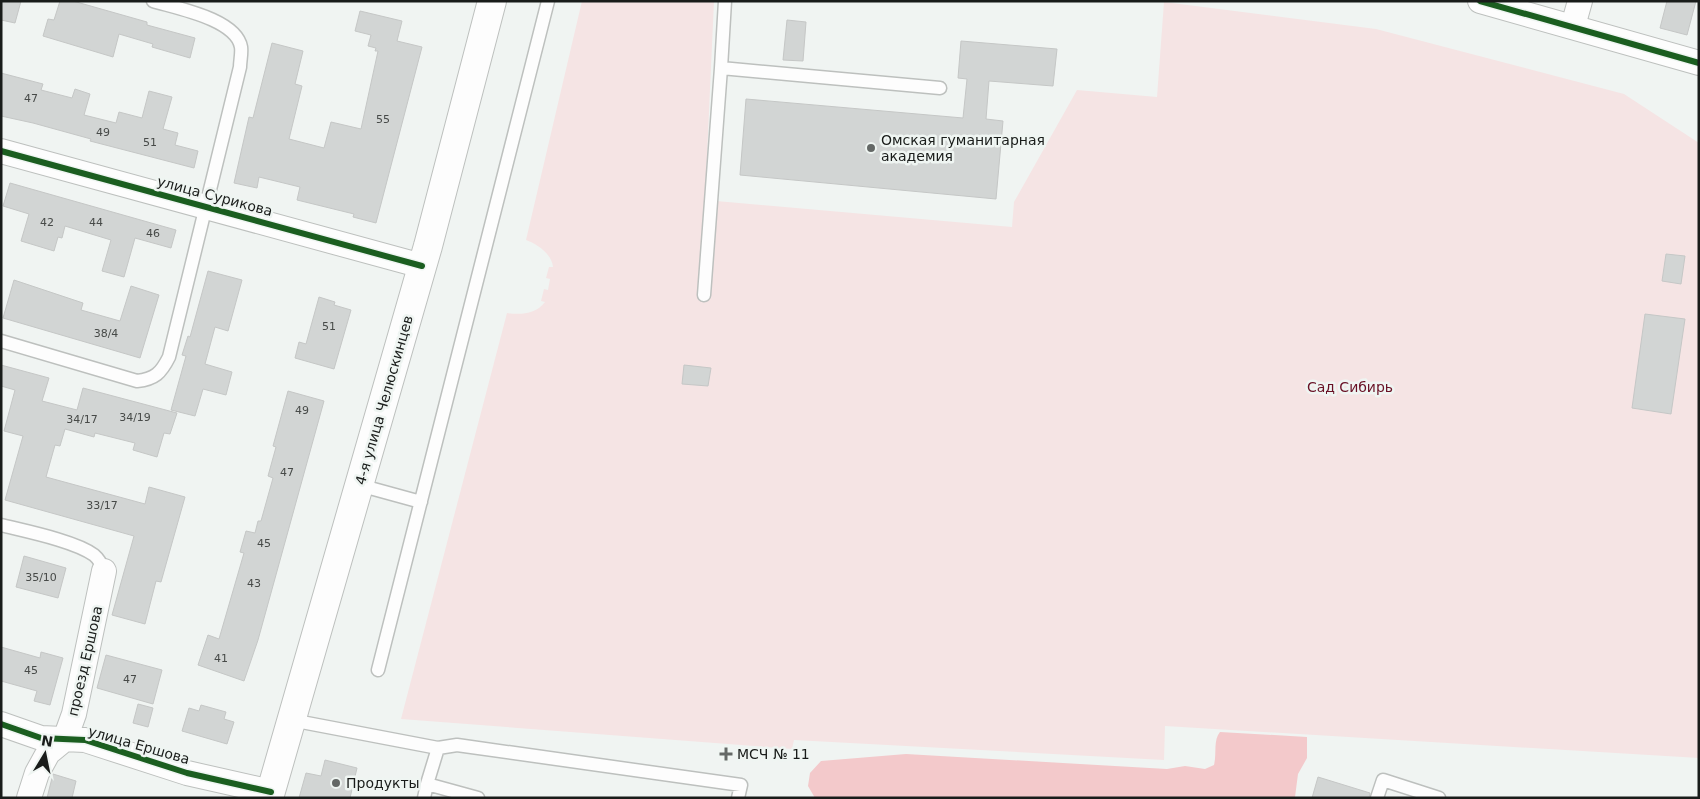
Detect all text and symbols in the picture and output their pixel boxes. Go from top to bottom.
house number: 47 [24,92,38,105]
house number: 55 [376,113,390,126]
house number: 49 [96,126,110,139]
place label: Омская гуманитарная академия [881,132,1045,164]
house number: 51 [143,136,157,149]
marker: Омская гуманитарная академия [865,142,877,154]
street label: улица Сурикова [156,173,274,219]
house number: 42 [40,216,54,229]
house number: 44 [89,216,103,229]
house number: 46 [146,227,160,240]
street label: 4-я улица Челюскинцев [352,313,416,487]
house number: 51 [322,320,336,333]
house number: 38/4 [94,327,118,340]
park label: Сад Сибирь [1307,379,1393,395]
house number: 49 [295,404,309,417]
house number: 34/19 [119,411,151,424]
house number: 34/17 [66,413,98,426]
house number: 47 [280,466,294,479]
house number: 33/17 [86,499,118,512]
house number: 45 [257,537,271,550]
house number: 35/10 [25,571,57,584]
house number: 43 [247,577,261,590]
street label: проезд Ершова [65,604,105,718]
house number: 41 [214,652,228,665]
house number: 45 [24,664,38,677]
house number: 47 [123,673,137,686]
street label: улица Ершова [86,723,192,767]
north arrow [20,729,70,779]
text: N [40,732,54,750]
place label: МСЧ № 11 [737,746,810,762]
marker: МСЧ № 11 [719,747,733,761]
place label: Продукты [346,775,420,791]
marker: Продукты [330,777,342,789]

